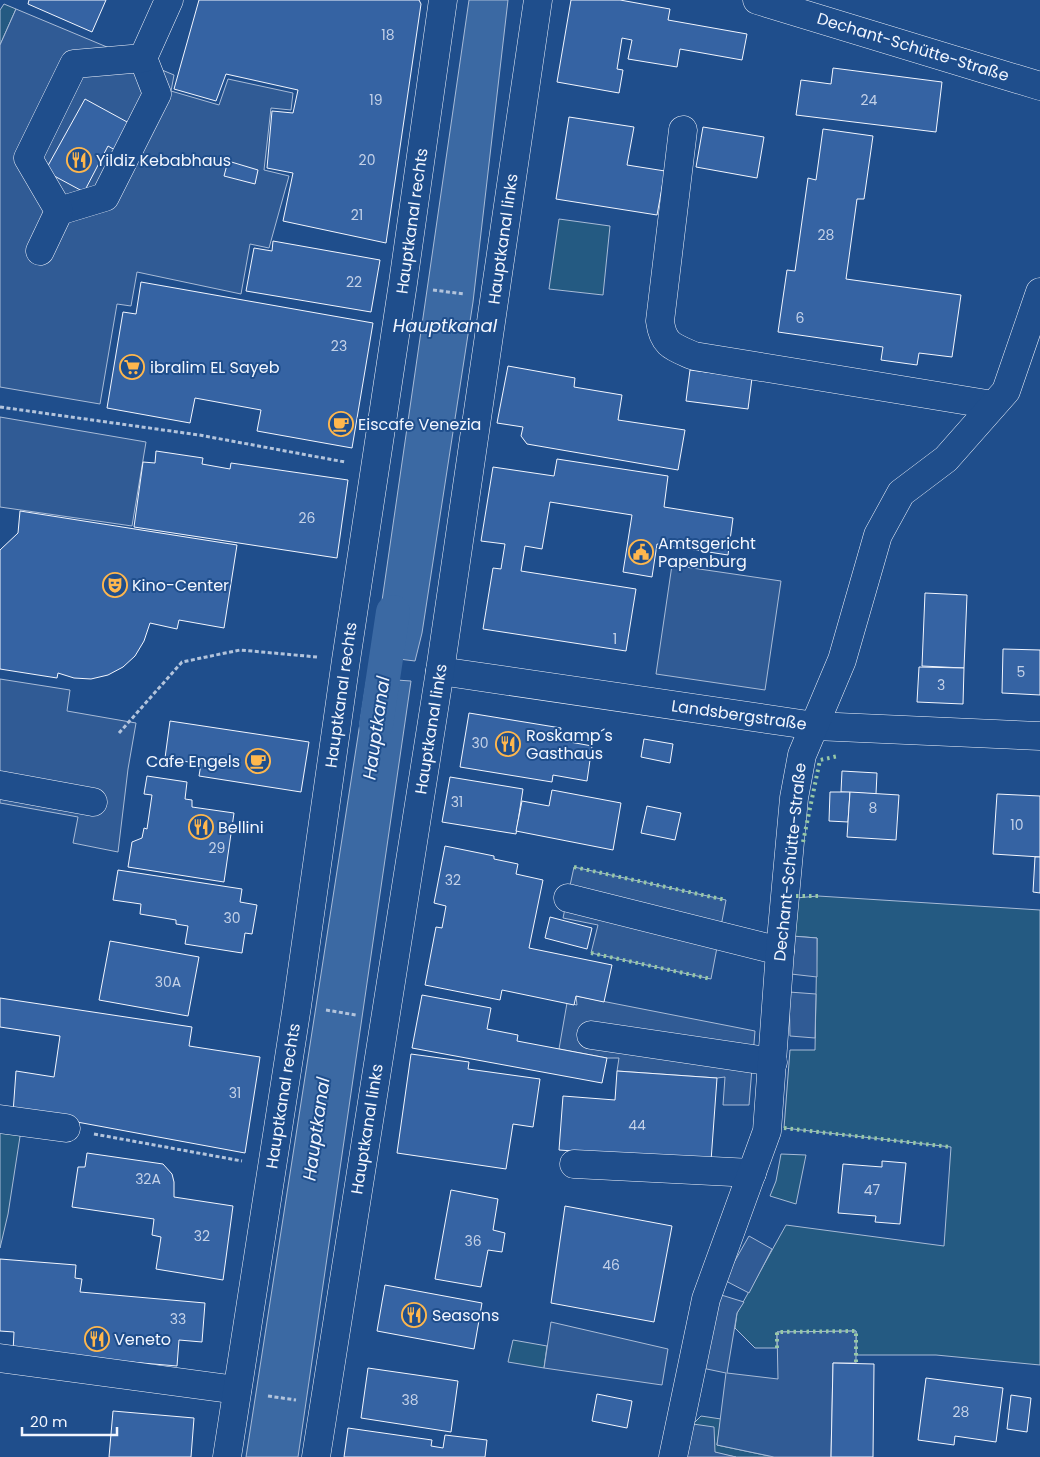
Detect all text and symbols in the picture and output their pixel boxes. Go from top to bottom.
street label: Dechant-Schütte-Straße [814,7,1012,87]
house number: 18 [381,25,395,45]
house number: 19 [369,90,383,110]
house number: 24 [861,90,878,110]
restaurant icon: Yildiz Kebabhaus [66,147,92,173]
street label: Hauptkanal rechts [390,147,434,295]
place label: Yildiz Kebabhaus [96,149,231,172]
house number: 20 [359,150,375,170]
street label: Hauptkanal links [482,172,524,306]
house number: 21 [351,205,363,225]
house number: 28 [818,225,835,245]
house number: 22 [346,272,362,292]
house number: 6 [796,308,805,328]
water label: Hauptkanal [393,313,498,338]
house number: 23 [331,336,347,356]
supermarket icon: ibralim EL Sayeb [119,354,145,380]
place label: ibralim EL Sayeb [150,356,280,379]
cafe icon: Eiscafe Venezia [328,411,354,437]
place label: Eiscafe Venezia [358,413,481,436]
house number: 26 [299,508,316,528]
place label: Amtsgericht Papenburg [658,532,756,573]
public building icon: Amtsgericht Papenburg [628,539,654,565]
theatre icon: Kino-Center [102,572,128,598]
place label: Kino-Center [132,574,229,597]
street label: Hauptkanal rechts [319,621,363,769]
house number: 1 [613,629,617,649]
street label: Hauptkanal links [409,662,453,796]
house number: 5 [1017,662,1025,682]
water label: Hauptkanal [356,674,396,781]
house number: 3 [937,675,945,695]
street label: Landsbergstraße [670,694,808,736]
place label: Roskamp´s Gasthaus [526,724,613,765]
restaurant icon: Roskamp´s Gasthaus [495,731,521,757]
house number: 30 [471,733,489,753]
cafe icon: Cafe Engels [245,748,271,774]
place label: Cafe Engels [146,750,240,773]
street label: Dechant-Schütte-Straße [768,761,812,962]
house number: 31 [451,792,463,812]
house number: 8 [869,798,878,818]
restaurant icon: Bellini [188,814,214,840]
house number: 10 [1010,815,1024,835]
place label: Bellini [218,816,264,839]
house number: 29 [209,838,225,858]
house number: 32 [445,870,461,890]
house number: 30 [223,908,241,928]
house number: 30A [155,972,181,992]
street label: Hauptkanal rechts [260,1022,306,1170]
street label: Hauptkanal links [345,1062,389,1196]
water label: Hauptkanal [296,1075,336,1182]
house number: 31 [229,1083,241,1103]
house number: 44 [628,1115,646,1135]
house number: 32A [135,1169,161,1189]
house number: 47 [864,1180,881,1200]
house number: 32 [194,1226,210,1246]
house number: 36 [464,1231,482,1251]
house number: 46 [602,1255,620,1275]
restaurant icon: Seasons [401,1302,427,1328]
place label: Seasons [432,1304,499,1327]
house number: 33 [170,1309,186,1329]
restaurant icon: Veneto [84,1326,110,1352]
place label: Veneto [114,1328,171,1351]
house number: 38 [401,1390,419,1410]
house number: 28 [953,1402,970,1422]
scale bar [22,1404,118,1436]
text: 20 m [30,1411,68,1432]

